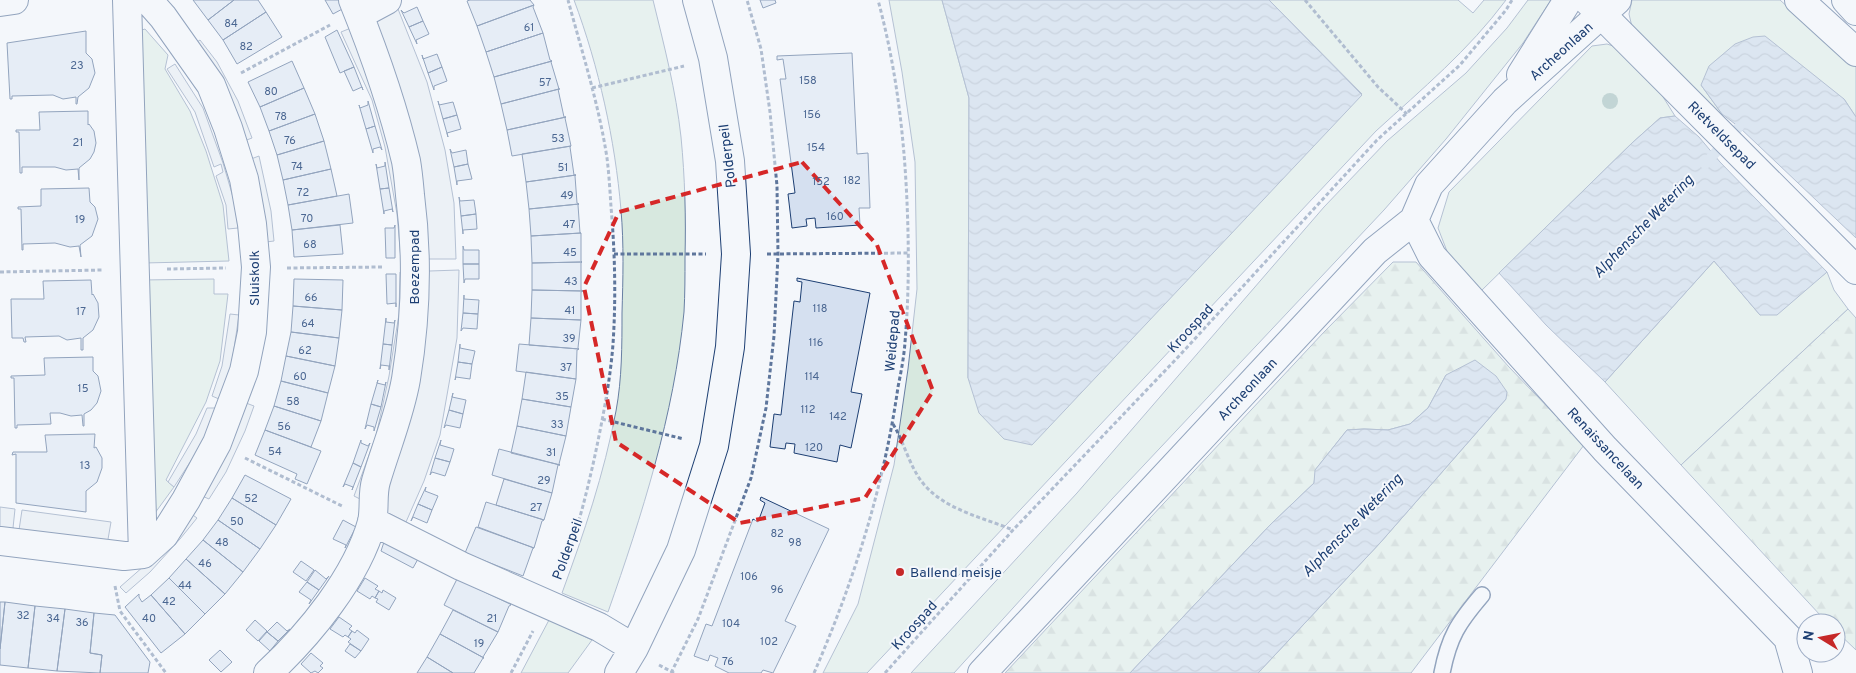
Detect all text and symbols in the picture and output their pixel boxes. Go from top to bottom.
house number: 84 [224,17,238,31]
street label: Archeonlaan [1527,19,1597,85]
house number: 61 [524,21,534,35]
house number: 82 [239,40,253,54]
house number: 23 [70,59,84,73]
house number: 158 [799,74,817,88]
house number: 57 [539,76,551,90]
house number: 80 [264,85,278,99]
street label: Rietveldsepad [1683,99,1758,174]
house number: 156 [803,108,821,122]
house number: 78 [275,110,287,124]
street label: Polderpeil [716,123,741,189]
house number: 53 [551,132,565,146]
house number: 76 [284,134,296,148]
house number: 21 [73,136,83,150]
house number: 154 [807,141,825,155]
house number: 74 [291,160,303,174]
house number: 51 [558,161,568,175]
water label: Alphensche Wetering [1590,171,1699,283]
house number: 182 [843,174,861,188]
house number: 152 [812,175,830,189]
house number: 72 [297,186,309,200]
house number: 49 [560,189,574,203]
house number: 160 [826,210,844,224]
house number: 70 [301,212,313,226]
house number: 19 [75,213,85,227]
house number: 47 [563,218,575,232]
street label: Boezempad [407,230,424,304]
house number: 68 [303,238,317,252]
house number: 45 [563,246,577,260]
street label: Sluiskolk [247,250,264,306]
house number: 43 [564,275,578,289]
house number: 66 [304,291,318,305]
street label: Kroospad [1164,301,1218,357]
house number: 118 [813,302,827,316]
house number: 41 [565,304,575,318]
house number: 17 [76,305,86,319]
street label: Weidepad [882,310,905,373]
house number: 64 [301,317,315,331]
house number: 39 [563,332,575,346]
house number: 116 [809,336,823,350]
house number: 62 [298,344,312,358]
street label: Archeonlaan [1215,355,1281,425]
house number: 37 [560,361,572,375]
house number: 60 [293,370,307,384]
house number: 114 [805,370,820,384]
house number: 15 [78,382,89,396]
house number: 35 [555,390,569,404]
house number: 58 [286,395,300,409]
house number: 112 [801,403,815,417]
street label: Renaissancelaan [1563,405,1647,493]
house number: 142 [829,410,847,424]
house number: 33 [550,418,564,432]
house number: 56 [277,420,291,434]
house number: 120 [805,441,823,455]
house number: 54 [268,445,282,459]
house number: 31 [546,446,556,460]
house number: 13 [80,459,90,473]
water label: Alphensche Wetering [1299,470,1408,582]
house number: 29 [537,474,551,488]
house number: 52 [244,492,258,506]
house number: 27 [530,501,542,515]
house number: 50 [230,515,244,529]
street label: Polderpeil [549,516,587,583]
house number: 82 [770,527,784,541]
house number: 48 [215,536,229,550]
house number: 98 [788,536,802,550]
house number: 46 [198,557,212,571]
place label: Ballend meisje [910,565,1002,582]
marker: Ballend meisje [894,566,906,578]
house number: 106 [740,570,758,584]
house number: 44 [178,579,192,593]
house number: 96 [770,583,784,597]
house number: 42 [162,595,176,609]
street label: Kroospad [889,598,942,654]
house number: 32 [16,609,30,623]
house number: 34 [46,612,60,626]
house number: 40 [142,612,156,626]
house number: 21 [487,612,497,626]
north arrow [1796,613,1846,663]
house number: 36 [75,616,89,630]
house number: 104 [722,617,740,631]
text: N [1800,630,1819,642]
house number: 102 [760,635,778,649]
house number: 19 [474,637,484,651]
house number: 76 [722,655,734,669]

